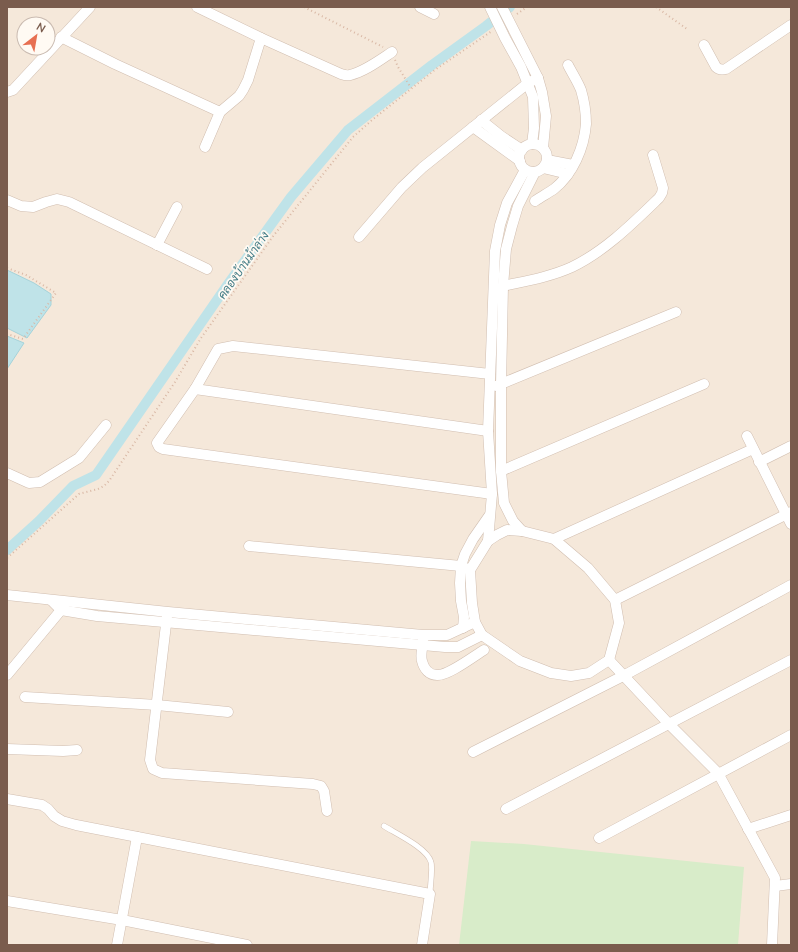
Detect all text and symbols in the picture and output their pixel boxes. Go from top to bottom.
north arrow [16,16,56,56]
text: N [34,19,48,36]
water label: คลองบ้านม้าล่าง [214,228,272,302]

